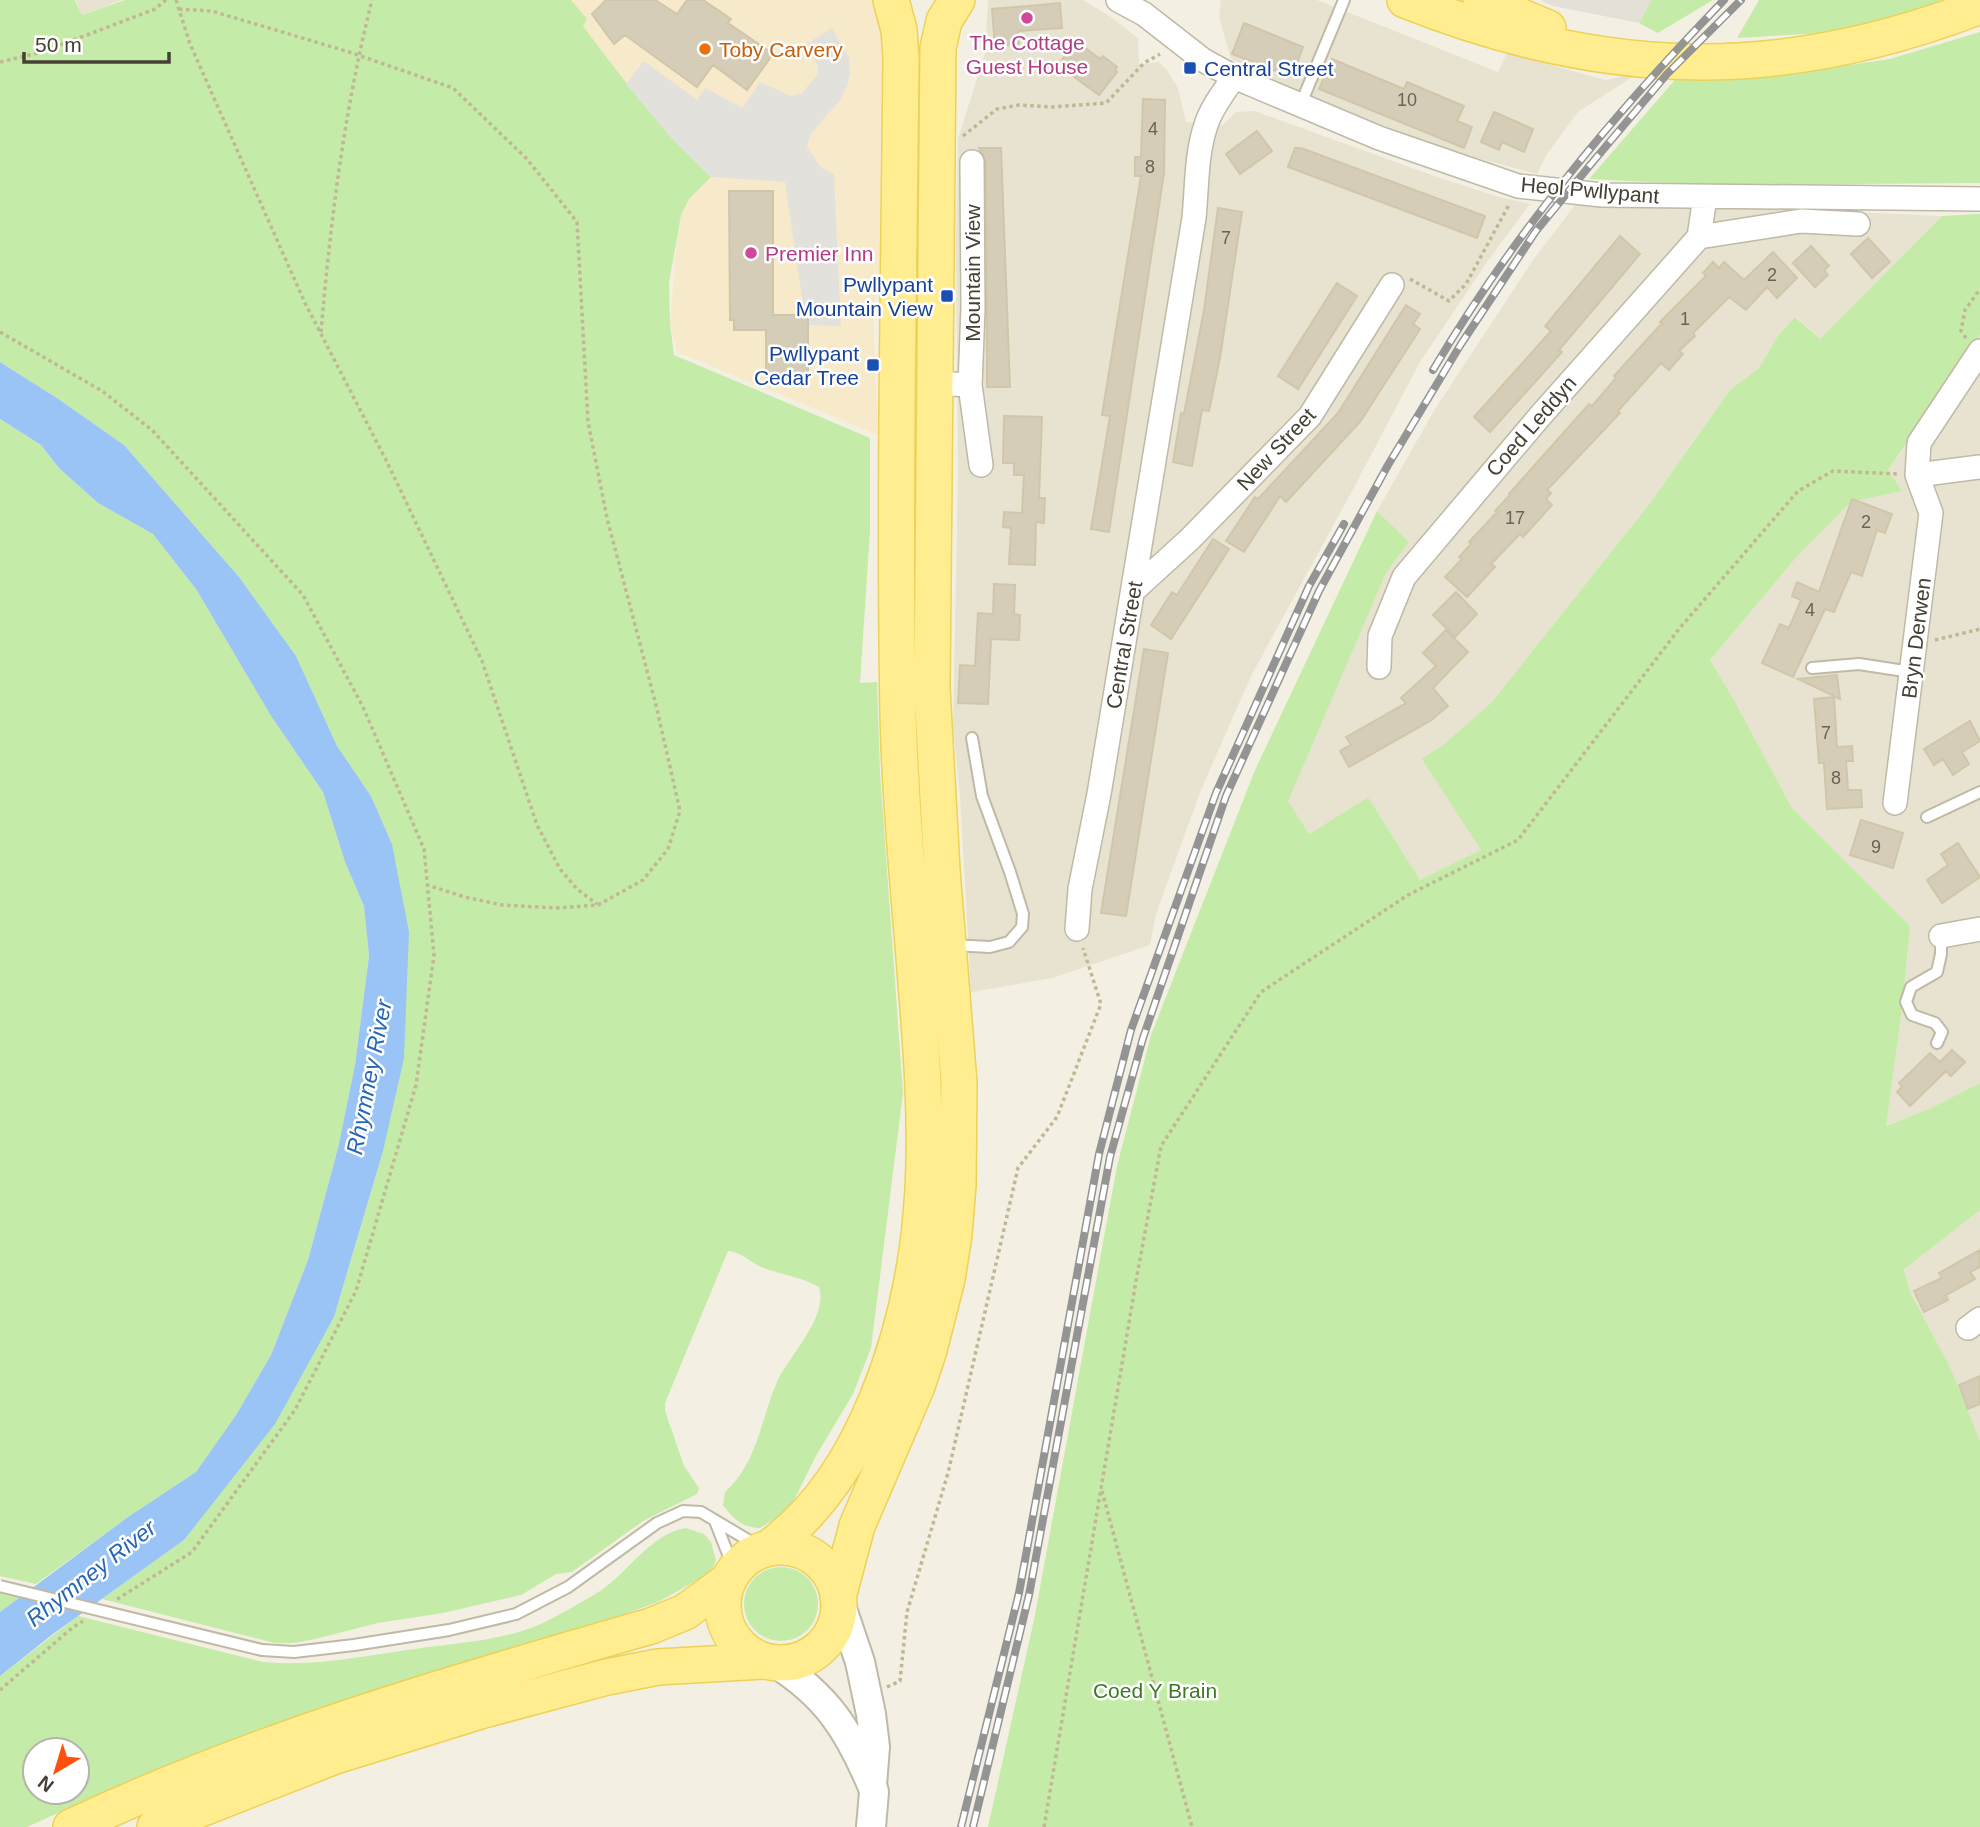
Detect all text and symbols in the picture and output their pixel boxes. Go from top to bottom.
marker: The Cottage Guest House [1019,10,1035,26]
scale bar [24,21,170,65]
place label: The Cottage Guest House [966,31,1088,78]
text: 50 m [35,33,82,56]
place label: Toby Carvery [719,38,843,61]
marker: Toby Carvery [697,41,713,57]
place label: Central Street [1204,57,1334,80]
marker: Central Street [1182,60,1198,76]
house number: 10 [1397,90,1417,110]
house number: 4 [1148,119,1158,139]
house number: 8 [1145,157,1155,177]
street label: Heol Pwllypant [1520,172,1660,208]
street label: Mountain View [961,203,984,342]
house number: 7 [1221,228,1231,248]
place label: Premier Inn [765,242,874,265]
marker: Premier Inn [743,245,759,261]
house number: 2 [1767,265,1777,285]
place label: Pwllypant Mountain View [796,273,934,320]
marker: Pwllypant Mountain View [939,288,955,304]
house number: 1 [1680,309,1690,329]
place label: Pwllypant Cedar Tree [754,342,859,389]
marker: Pwllypant Cedar Tree [865,357,881,373]
street label: Coed Leddyn [1481,371,1581,481]
street label: New Street [1232,403,1320,495]
house number: 17 [1505,508,1525,528]
house number: 2 [1861,512,1871,532]
street label: Bryn Derwen [1897,576,1935,700]
street label: Central Street [1101,579,1147,711]
house number: 4 [1805,600,1815,620]
house number: 7 [1821,723,1831,743]
house number: 8 [1831,768,1841,788]
house number: 9 [1871,837,1881,857]
water label: Rhymney River [341,996,397,1157]
water label: Rhymney River [21,1514,162,1632]
park label: Coed Y Brain [1093,1679,1217,1702]
north arrow [21,1736,91,1806]
text: N [34,1772,58,1797]

